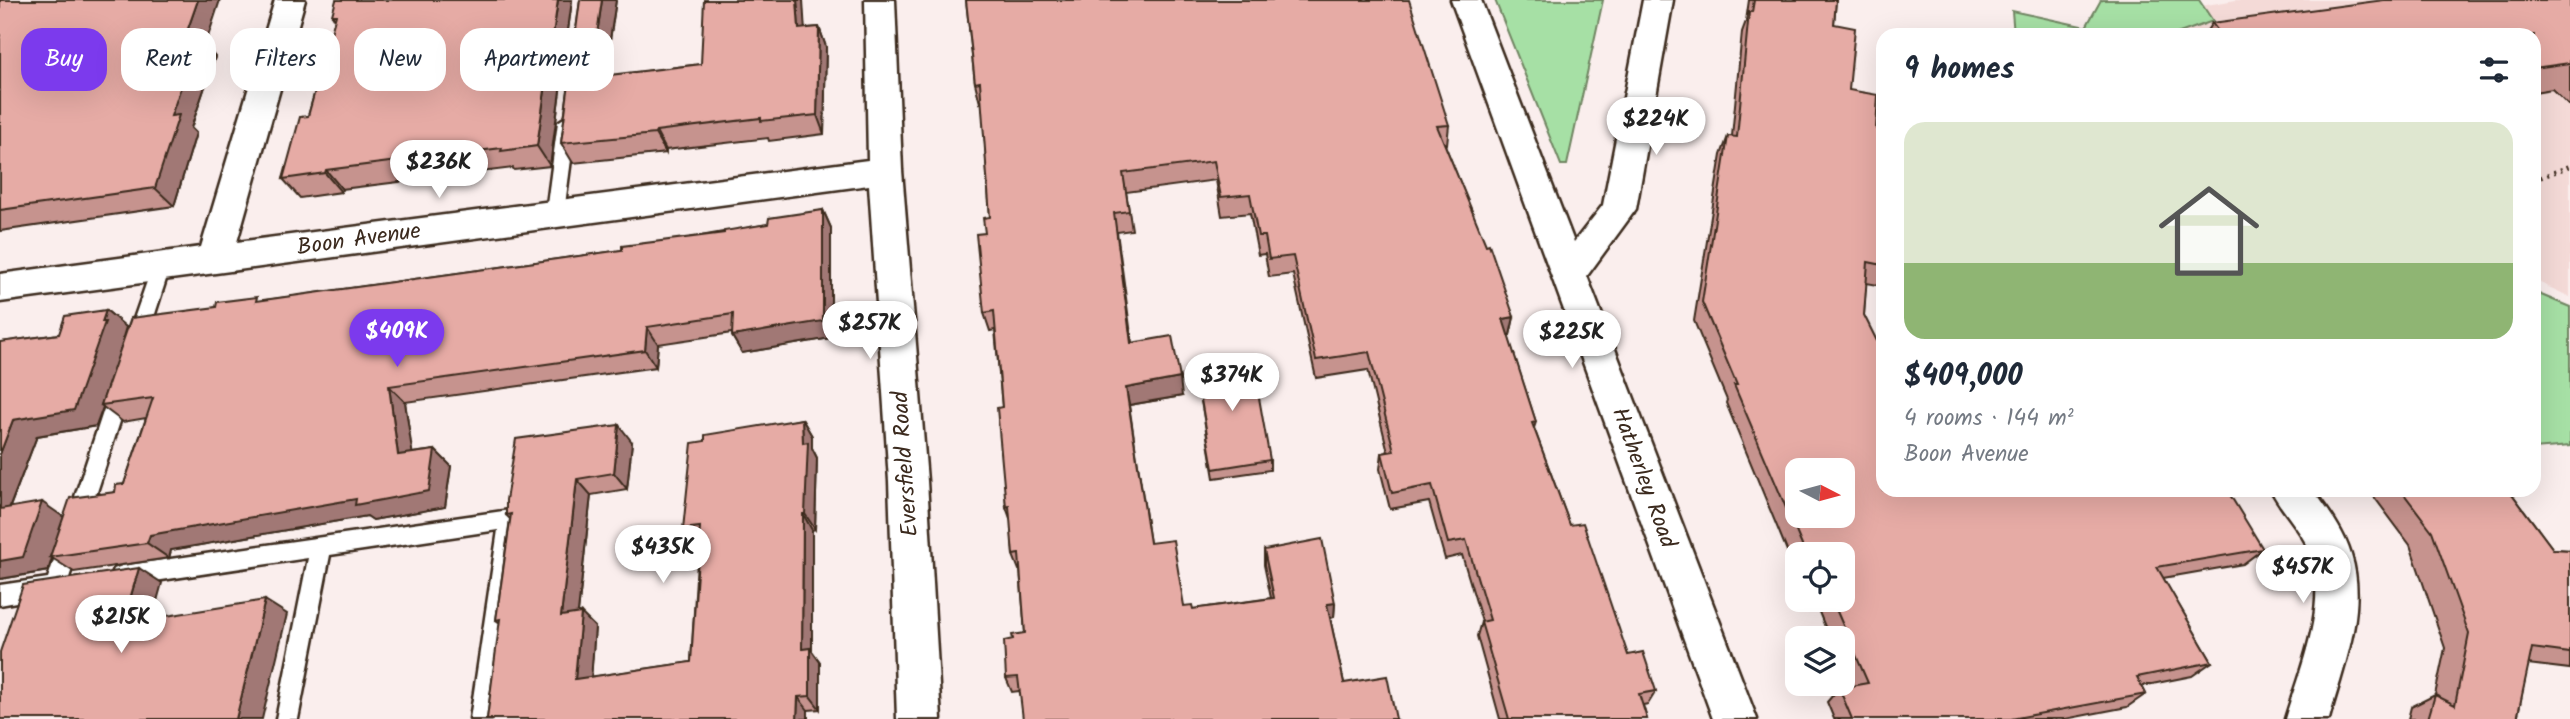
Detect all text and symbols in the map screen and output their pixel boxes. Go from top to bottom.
chip: Buy [21,28,107,91]
chip: Rent [121,28,216,91]
chip: Filters [230,28,340,91]
chip: New [354,28,446,91]
chip: Apartment [460,28,614,91]
text: 9 homes [1904,46,2015,94]
icon: filters [2475,51,2513,89]
pin: $224K [1607,97,1705,157]
text: $224K [1623,102,1689,138]
pin: $236K [390,140,488,200]
text: $236K [406,145,472,181]
icon: home [2146,168,2272,294]
street label: Boon Avenue [295,213,423,267]
pin: $257K [821,302,919,361]
text: $257K [838,306,902,342]
pin: $409K [348,310,446,369]
pin: $225K [1523,310,1621,370]
text: $409K [365,314,429,350]
text: $225K [1539,315,1605,351]
text: $409,000 [1904,353,2023,401]
pin: $374K [1183,354,1281,413]
text: $374K [1200,358,1264,394]
street label: Eversfield Road [883,389,929,538]
text: 4 rooms · 144 m² [1904,401,2074,437]
street label: Hatherley Road [1601,403,1685,554]
text: Boon Avenue [1904,437,2029,473]
north arrow [1785,458,1855,528]
map controls [1785,458,1855,696]
pin: $435K [614,526,712,585]
text: $435K [631,530,695,566]
button: locate [1785,542,1855,612]
pin: $457K [2254,546,2352,605]
text: $457K [2272,550,2334,586]
pin: $215K [72,596,170,655]
text: $215K [91,600,151,636]
button: layers [1785,626,1855,696]

